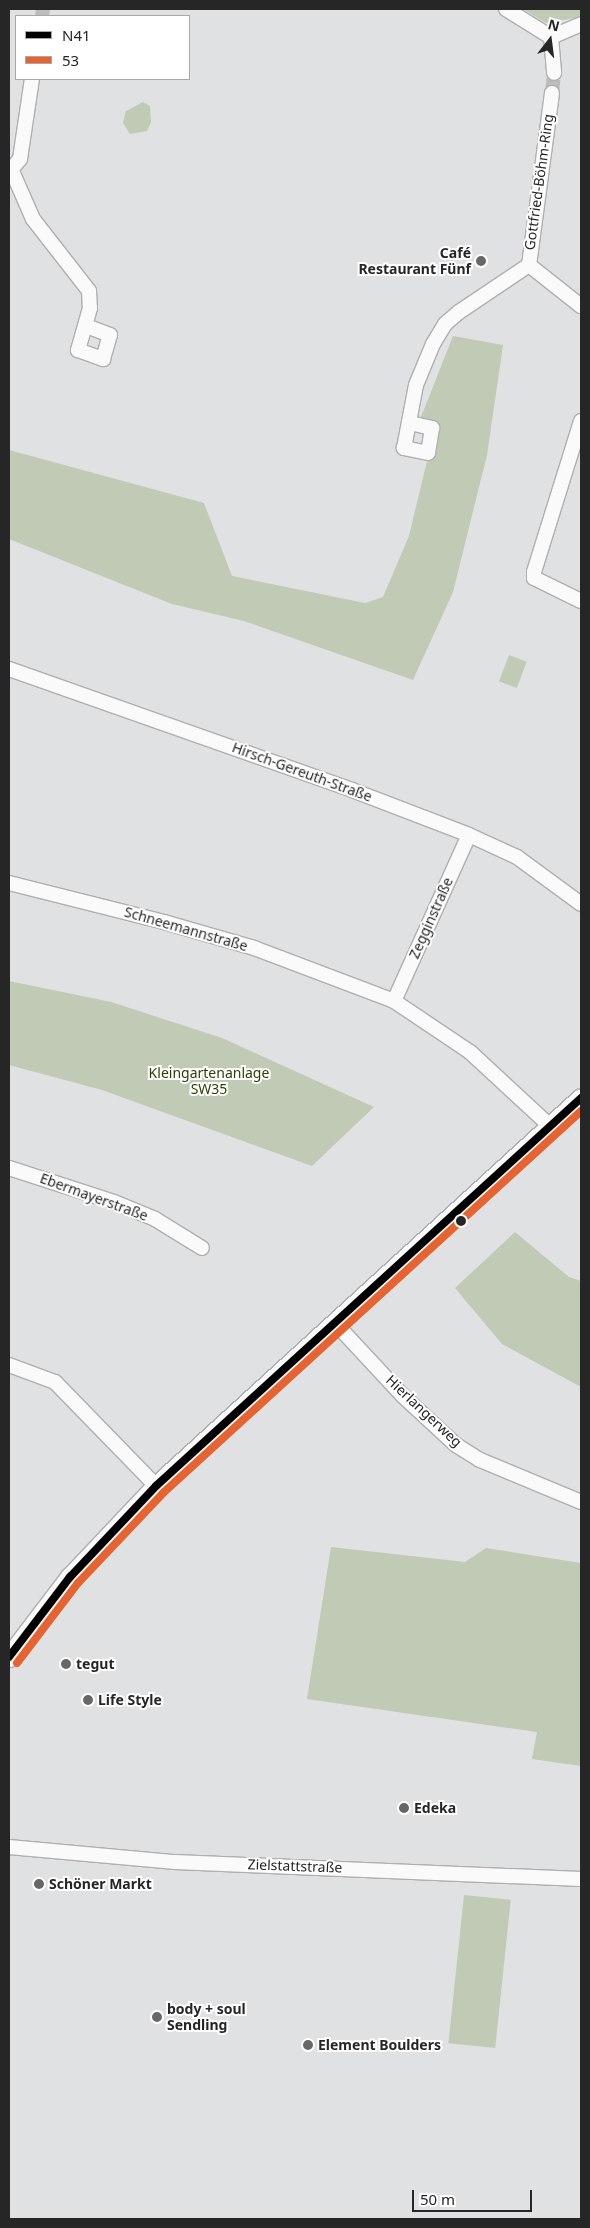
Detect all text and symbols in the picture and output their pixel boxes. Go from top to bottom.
text: N [546,14,562,36]
legend [15,15,190,80]
north arrow [525,15,575,65]
text: N41 [62,25,91,45]
text: 53 [62,50,79,70]
street label: Gottfried-Böhm-Ring [521,113,557,251]
place label: Café Restaurant Fünf [358,245,471,278]
marker: Café Restaurant Fünf [475,255,487,267]
street label: Hirsch-Gereuth-Straße [230,739,374,805]
street label: Zegginstraße [406,875,456,961]
street label: Schneemannstraße [122,903,250,955]
park label: Kleingartenanlage SW35 [149,1065,269,1098]
street label: Ebermayerstraße [38,1170,150,1224]
unlabelled marker [456,1216,466,1226]
street label: Hierlangerweg [383,1372,465,1450]
place label: tegut [76,1656,114,1672]
marker: tegut [60,1658,72,1670]
place label: Life Style [98,1692,162,1708]
marker: Life Style [82,1694,94,1706]
place label: Edeka [414,1800,456,1816]
marker: Edeka [398,1802,410,1814]
street label: Zielstattstraße [247,1856,343,1876]
place label: Schöner Markt [49,1876,152,1892]
marker: Schöner Markt [33,1878,45,1890]
place label: body + soul Sendling [167,2001,246,2034]
marker: body + soul Sendling [151,2011,163,2023]
place label: Element Boulders [318,2037,441,2053]
marker: Element Boulders [302,2039,314,2051]
scale bar [415,2180,535,2212]
text: 50 m [420,2189,455,2209]

